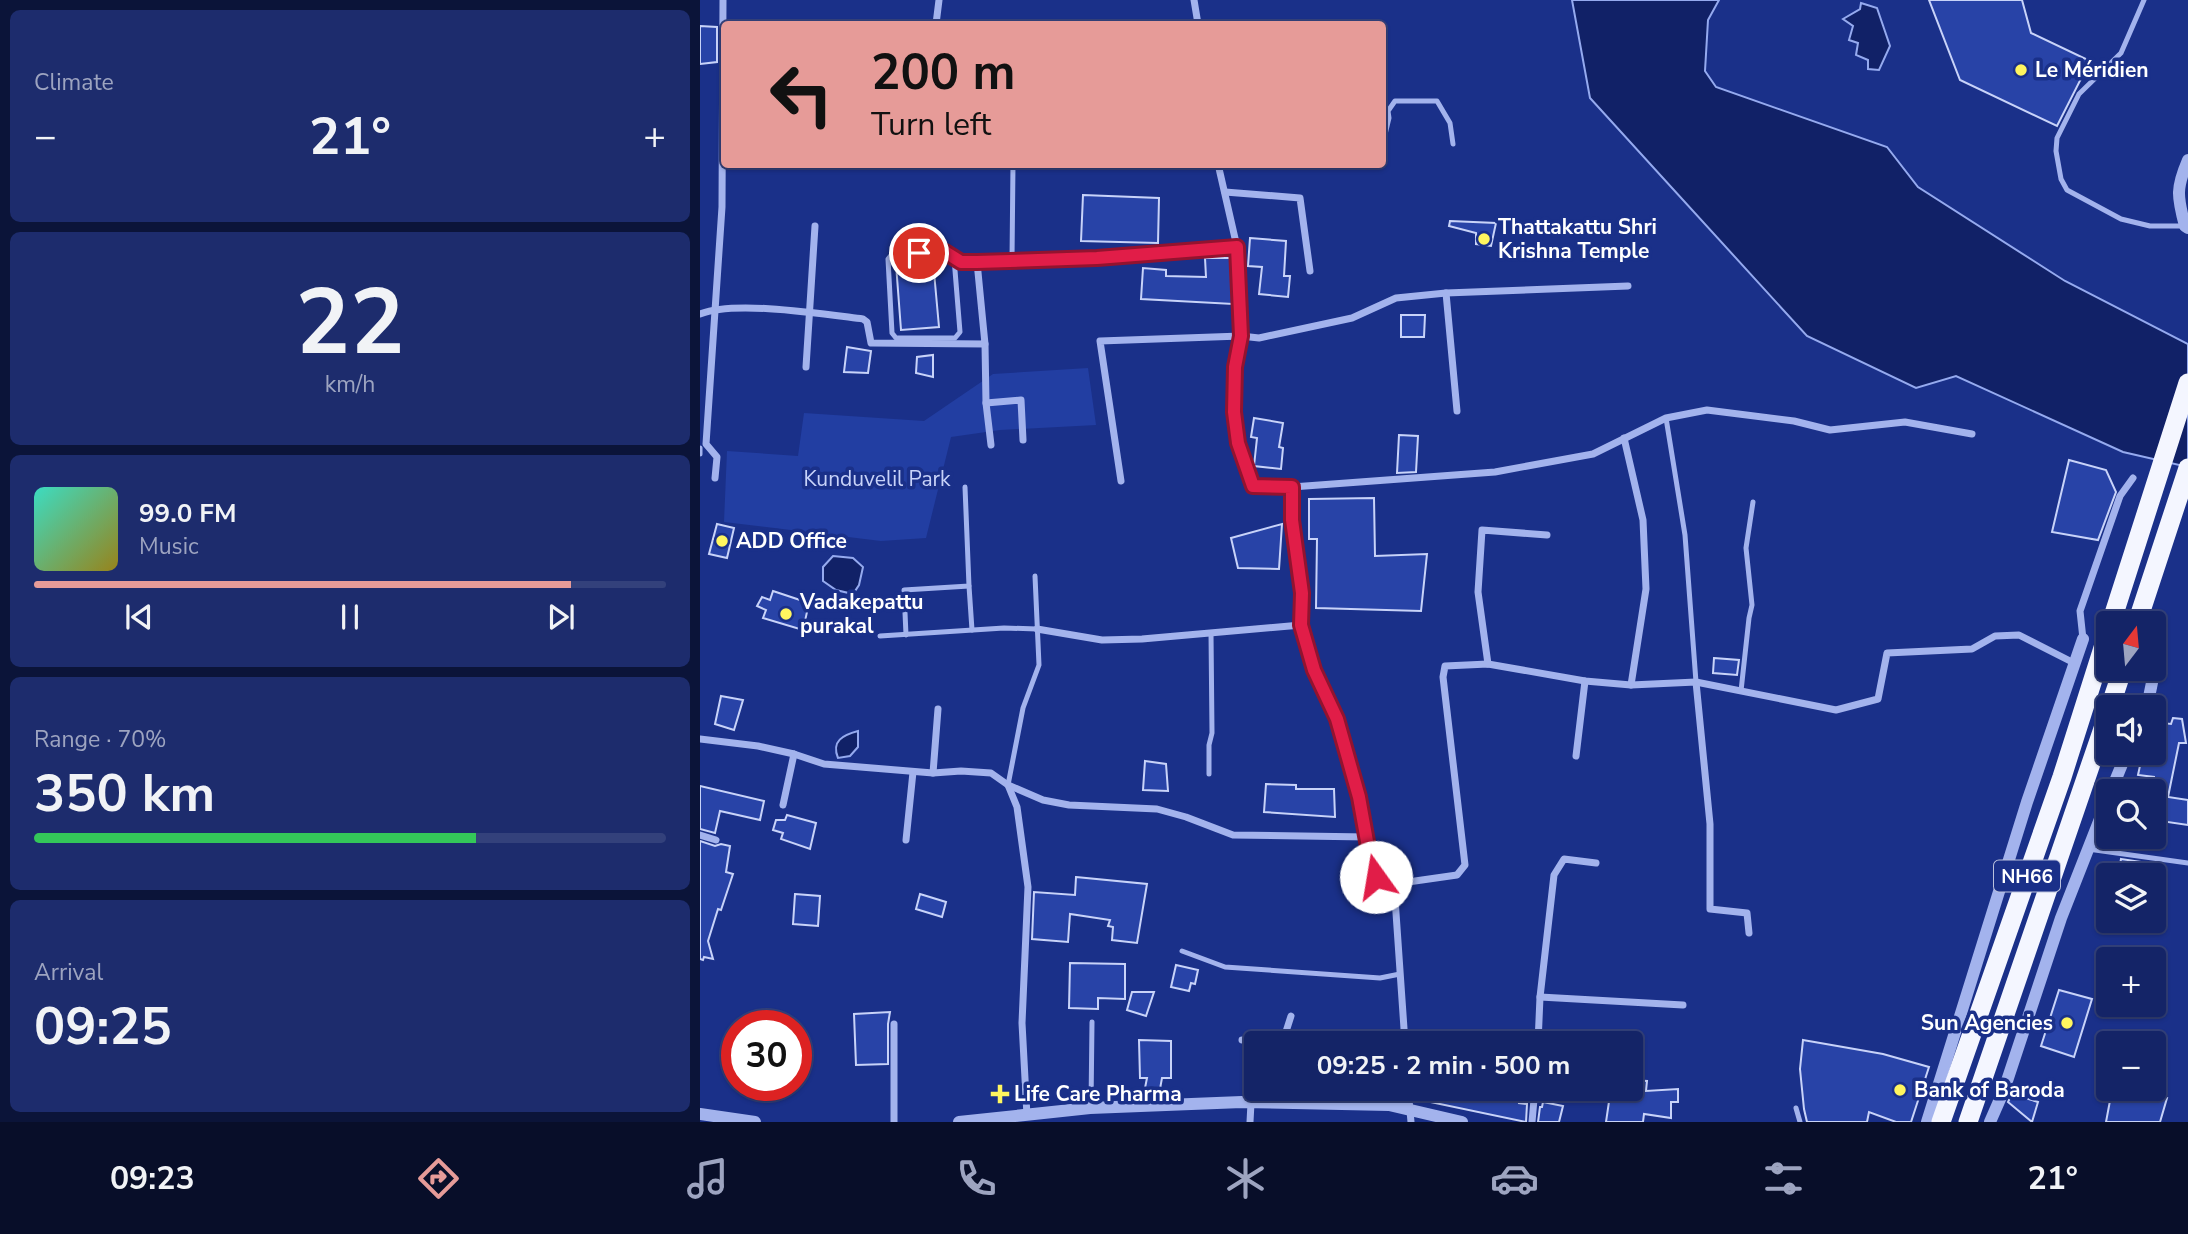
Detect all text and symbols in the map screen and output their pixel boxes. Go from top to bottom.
text: 200 m [871,39,1015,106]
icon: left [756,49,847,140]
place label: Le Méridien [2035,56,2149,84]
marker: Le Méridien [2013,62,2029,78]
text: Climate [34,67,114,98]
text: 21° [309,101,391,172]
text: Turn left [871,103,991,146]
text: − [34,111,57,162]
text: + [643,111,666,162]
place label: Thattakattu Shri Krishna Temple [1498,213,1657,265]
pin [889,223,949,283]
marker: Thattakattu Shri Krishna Temple [1476,231,1492,247]
icon: arrive [900,234,938,272]
text: 22 [295,261,405,385]
text: km/h [325,369,375,400]
park label: Kunduvelil Park [803,465,951,493]
text: 99.0 FM [139,496,236,531]
place label: ADD Office [736,527,847,555]
text: Music [139,531,199,562]
marker: ADD Office [714,533,730,549]
place label: Vadakepattu purakal [799,588,924,640]
icon: previous [120,598,158,636]
icon: pause [331,598,369,636]
icon: next [542,598,580,636]
marker: Vadakepattu purakal [778,606,794,622]
north arrow [2096,611,2166,681]
map controls [2096,611,2166,1101]
button: sound [2096,695,2166,765]
text: Range · 70% [34,724,166,755]
text: 350 km [34,758,215,829]
button: search [2096,779,2166,849]
position arrow [1339,840,1413,914]
road number: NH66 [1994,860,2060,891]
button: layers [2096,863,2166,933]
button: + [2096,947,2166,1017]
text: Arrival [34,957,103,988]
text: 09:25 [34,991,172,1062]
place label: Sun Agencies [1921,1009,2053,1037]
speed limit sign: 30 [721,1010,812,1101]
marker: Sun Agencies [2059,1015,2075,1031]
button: − [2096,1031,2166,1101]
text: 09:25 · 2 min · 500 m [1317,1048,1570,1083]
place label: Bank of Baroda [1914,1076,2065,1104]
place label: Life Care Pharma [1014,1080,1182,1108]
marker: Bank of Baroda [1892,1082,1908,1098]
marker: Life Care Pharma [992,1086,1008,1102]
icon: directions [414,1154,463,1203]
icon: music [683,1154,732,1203]
icon: phone [952,1154,1001,1203]
icon: climate [1221,1154,1270,1203]
icon: car [1490,1154,1539,1203]
icon: filters [1759,1154,1808,1203]
text: 09:23 [110,1157,195,1200]
text: 21° [2027,1157,2078,1200]

